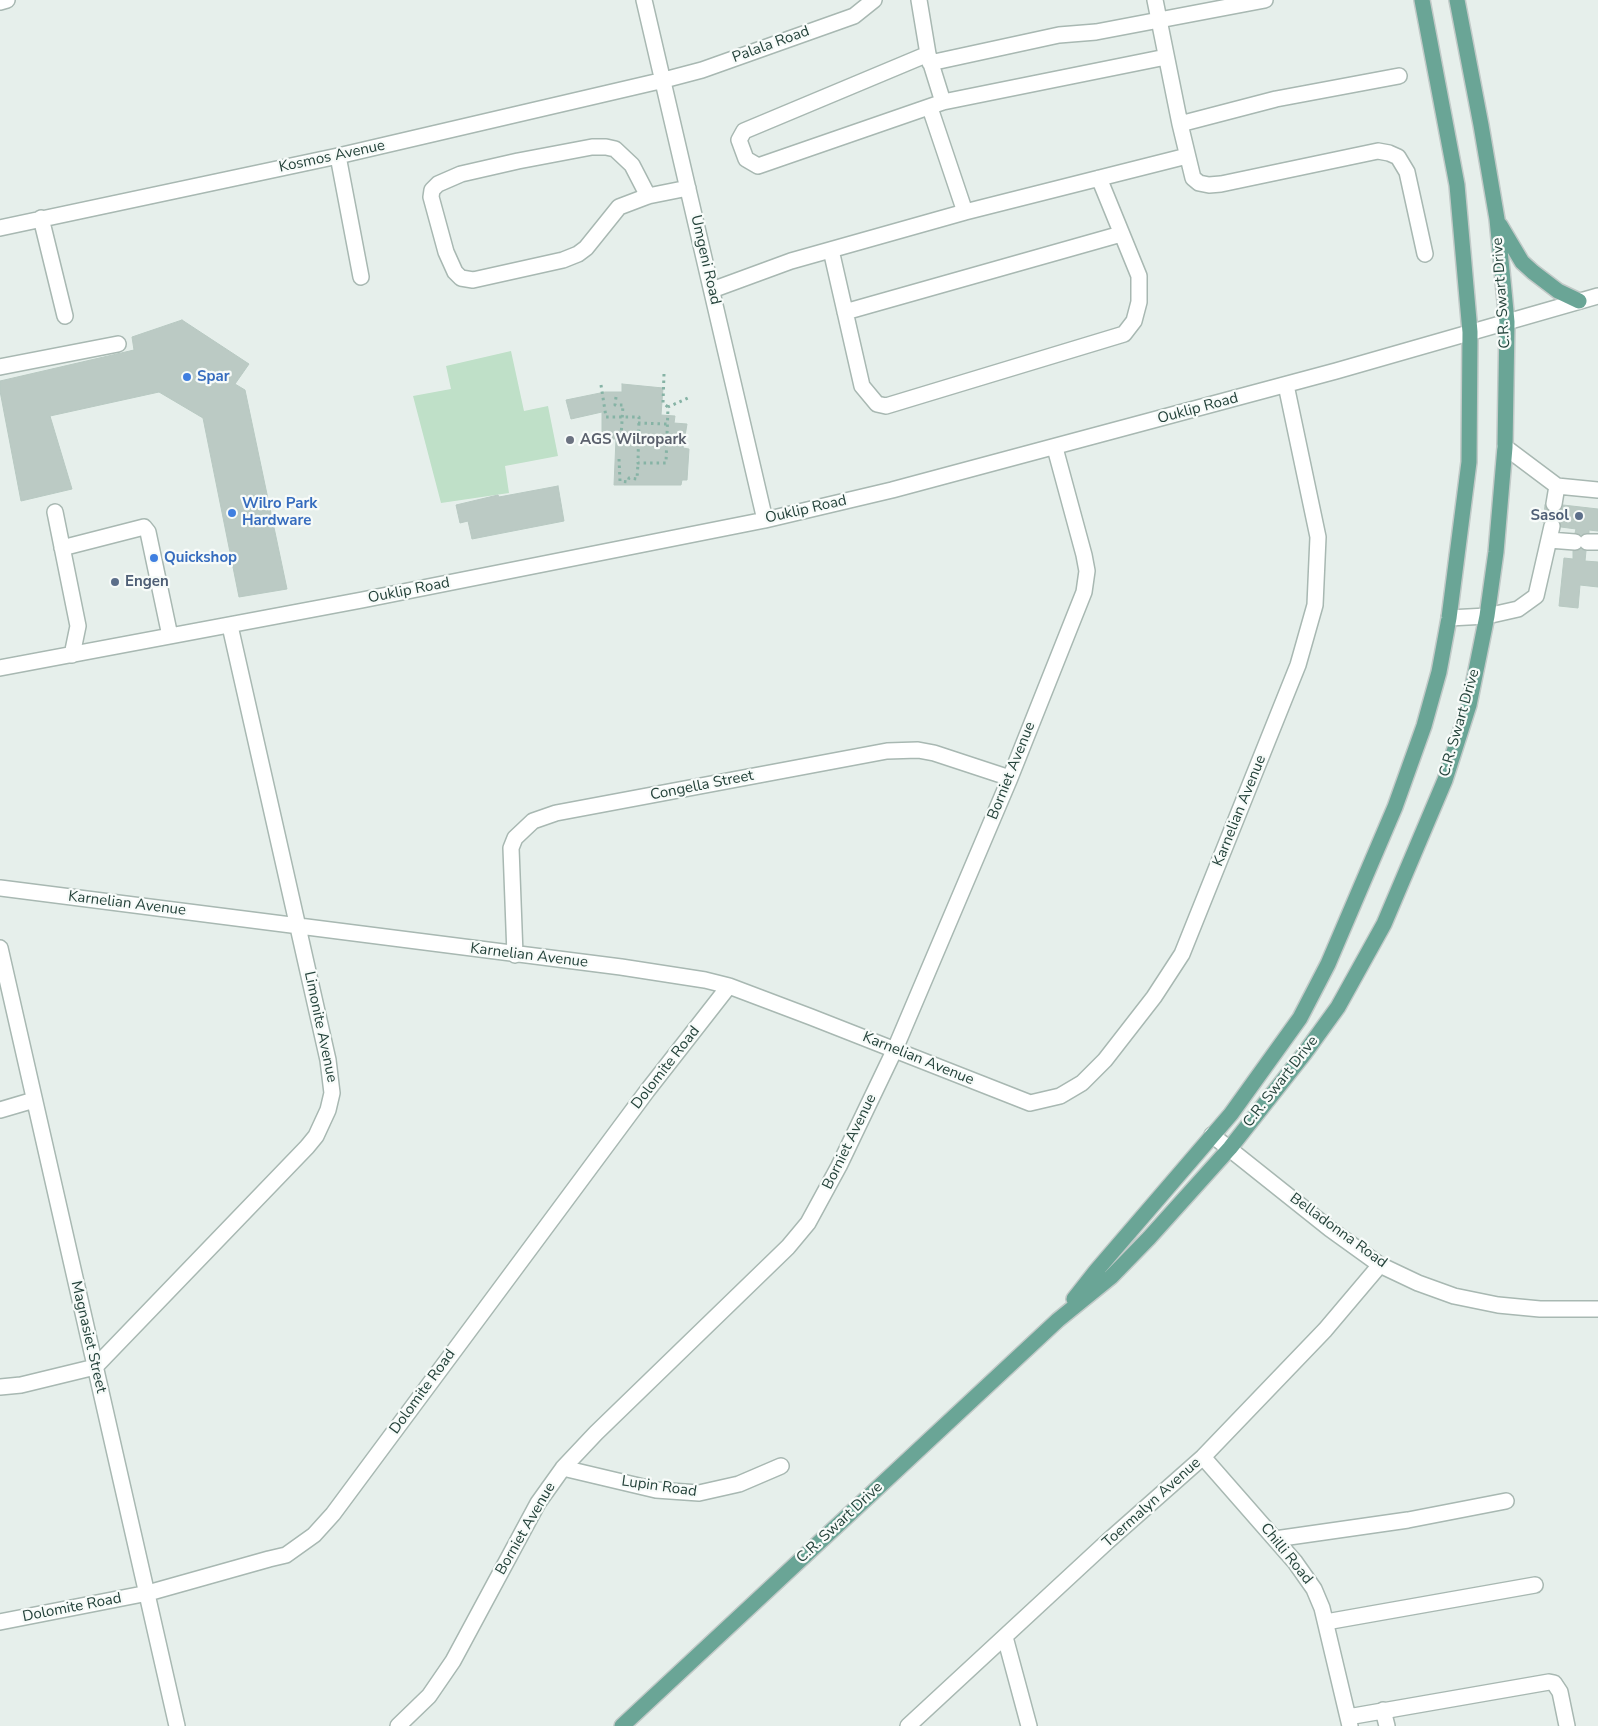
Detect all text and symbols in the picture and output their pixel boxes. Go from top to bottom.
street label: Palala Road [730,23,812,67]
street label: Kosmos Avenue [277,137,387,177]
street label: Umgeni Road [686,214,724,306]
street label: C.R. Swart Drive [1489,237,1515,349]
place label: Spar [197,368,230,386]
marker: Spar [181,371,193,383]
street label: Ouklip Road [1156,390,1240,428]
place label: AGS Wilropark [580,431,686,449]
marker: AGS Wilropark [564,434,576,446]
street label: Ouklip Road [764,492,848,528]
place label: Wilro Park Hardware [242,495,317,530]
marker: Wilro Park Hardware [226,507,238,519]
place label: Sasol [1531,507,1569,525]
marker: Sasol [1573,510,1585,522]
place label: Quickshop [164,549,237,567]
marker: Quickshop [148,552,160,564]
place label: Engen [125,573,169,591]
street label: Ouklip Road [367,574,451,608]
marker: Engen [109,576,121,588]
street label: C.R. Swart Drive [1436,667,1484,779]
street label: Borniet Avenue [984,719,1040,823]
street label: Karnelian Avenue [1209,753,1271,869]
street label: Congella Street [649,767,755,805]
street label: Karnelian Avenue [67,888,187,920]
street label: Karnelian Avenue [469,940,589,972]
street label: Limonite Avenue [299,970,341,1084]
street label: Dolomite Road [628,1023,704,1113]
street label: Karnelian Avenue [860,1028,976,1090]
street label: C.R. Swart Drive [1240,1033,1322,1131]
street label: Borniet Avenue [819,1091,881,1193]
street label: Belladonna Road [1286,1190,1390,1272]
street label: Magnasiet Street [66,1279,110,1395]
street label: Dolomite Road [386,1346,460,1438]
street label: Toermalyn Avenue [1099,1454,1205,1552]
street label: Lupin Road [620,1473,698,1501]
street label: Borniet Avenue [492,1479,560,1579]
street label: C.R. Swart Drive [793,1479,887,1567]
street label: Chilli Road [1256,1520,1316,1588]
street label: Dolomite Road [21,1590,123,1626]

